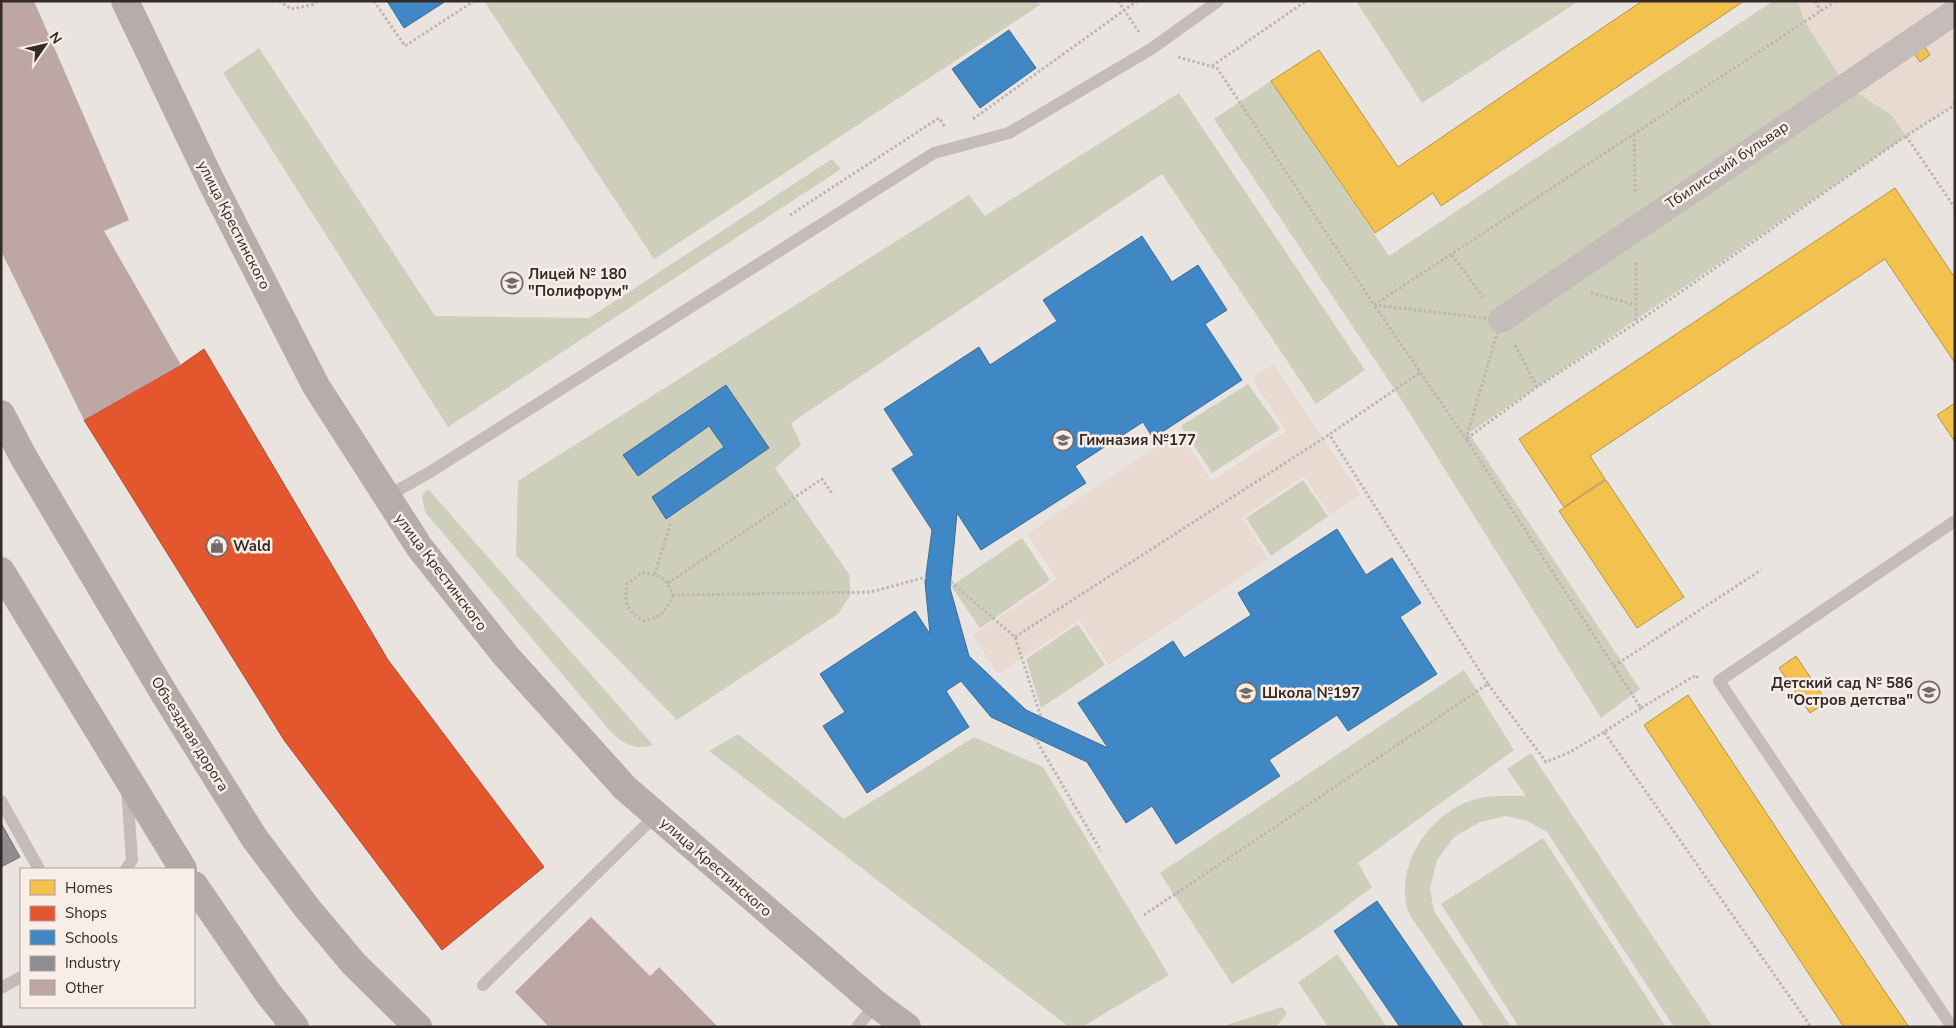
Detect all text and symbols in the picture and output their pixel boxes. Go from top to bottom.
north arrow [20,20,70,70]
text: N [45,28,66,48]
street label: Тбилисский бульвар [1662,116,1792,214]
street label: улица Крестинского [193,157,275,293]
place label: Лицей № 180 "Полифорум" [528,264,629,301]
school or university icon: Лицей № 180 "Полифорум" [500,271,524,295]
school or university icon: Гимназия №177 [1051,428,1075,452]
place label: Гимназия №177 [1079,430,1196,450]
street label: улица Крестинского [390,509,492,635]
shop icon: Wald [205,534,229,558]
place label: Wald [233,536,271,556]
street label: Объездная дорога [147,673,233,795]
place label: Детский сад № 586 "Остров детства" [1771,673,1913,710]
school or university icon: Детский сад № 586 "Остров детства" [1917,680,1941,704]
school or university icon: Школа №197 [1234,681,1258,705]
place label: Школа №197 [1262,683,1360,703]
street label: улица Крестинского [656,813,776,921]
legend [20,868,195,1008]
text: Homes [65,878,113,898]
text: Shops [65,903,107,923]
text: Schools [65,928,118,948]
text: Industry [65,953,121,973]
text: Other [65,978,104,998]

